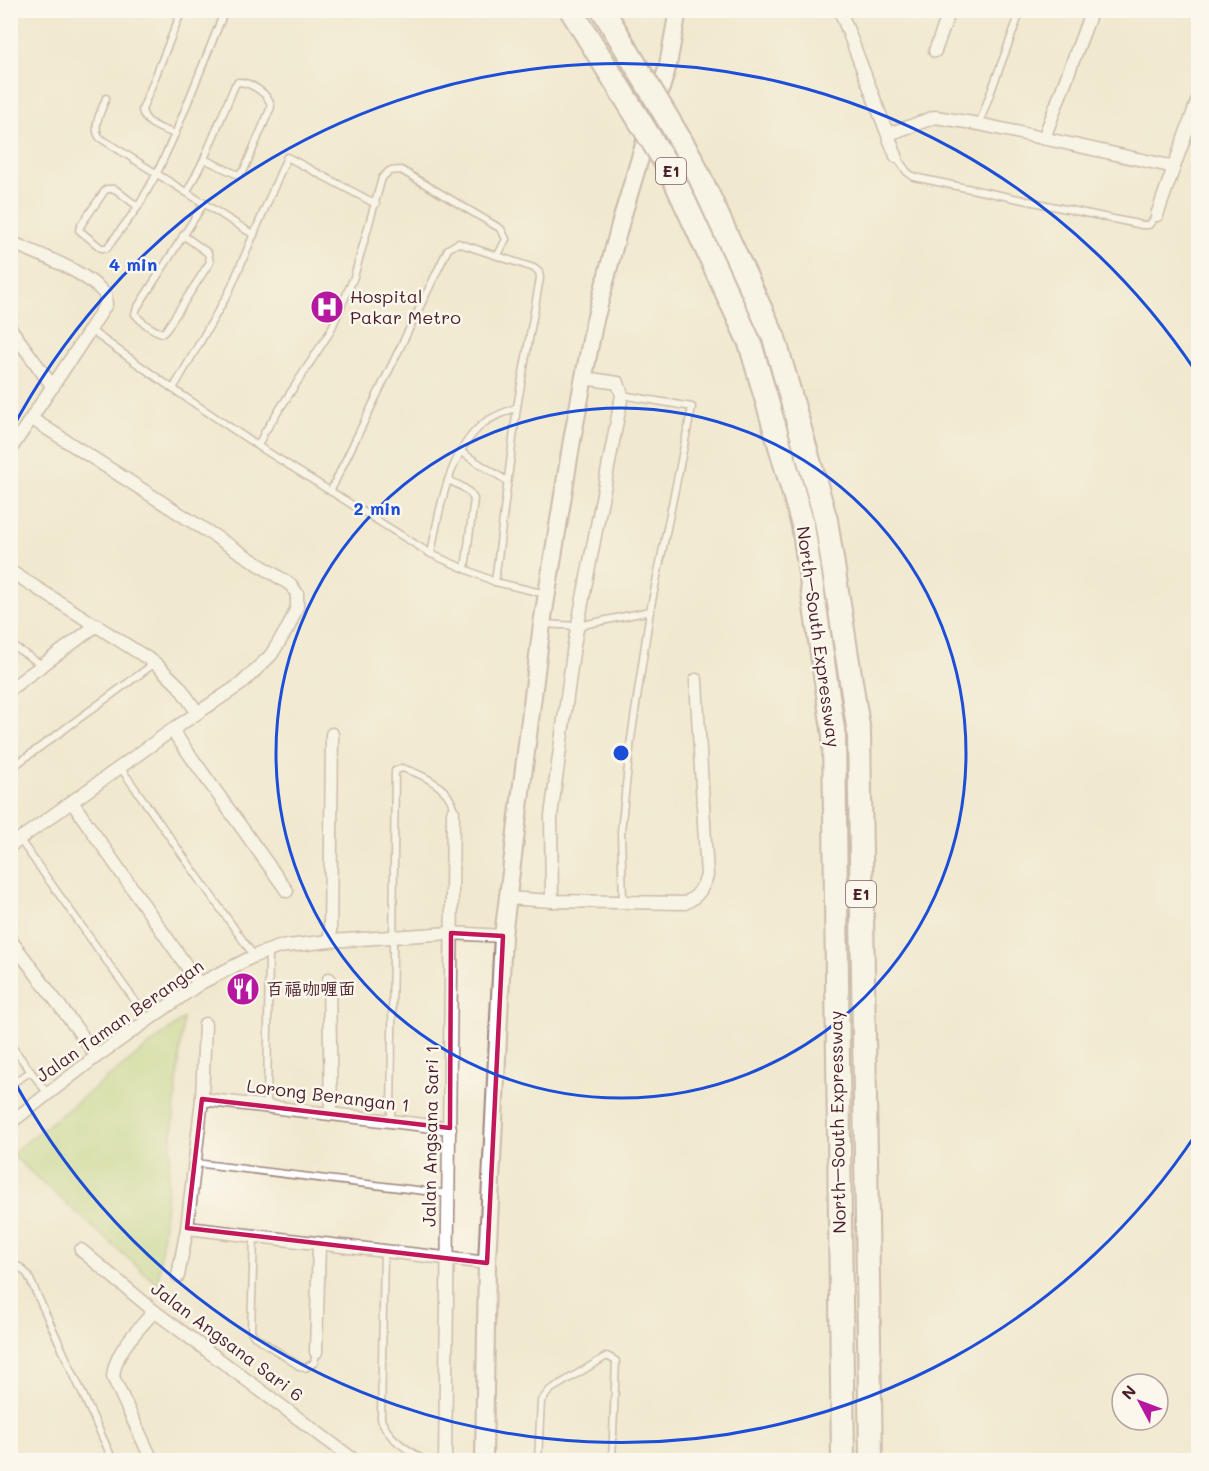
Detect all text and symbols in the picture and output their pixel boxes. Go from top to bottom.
road number: E1 [656,158,686,184]
text: 4 min [109,252,157,276]
place label: Hospital Pakar Metro [350,284,461,329]
hospital icon: Hospital Pakar Metro [309,289,345,325]
text: 2 min [353,496,401,520]
street label: North–South Expressway [792,525,846,749]
centre of rings [611,743,631,763]
road number: E1 [846,881,876,907]
street label: Jalan Taman Berangan [31,953,208,1087]
restaurant icon: 百福咖喱面 [225,971,261,1007]
place label: 百福咖喱面 [266,976,356,1000]
street label: North–South Expressway [823,1010,851,1234]
street label: Jalan Angsana Sari 1 [416,1045,444,1227]
street label: Lorong Berangan 1 [245,1073,411,1117]
street label: Jalan Angsana Sari 6 [147,1276,309,1406]
north arrow [1110,1372,1170,1432]
text: N [1116,1380,1140,1403]

